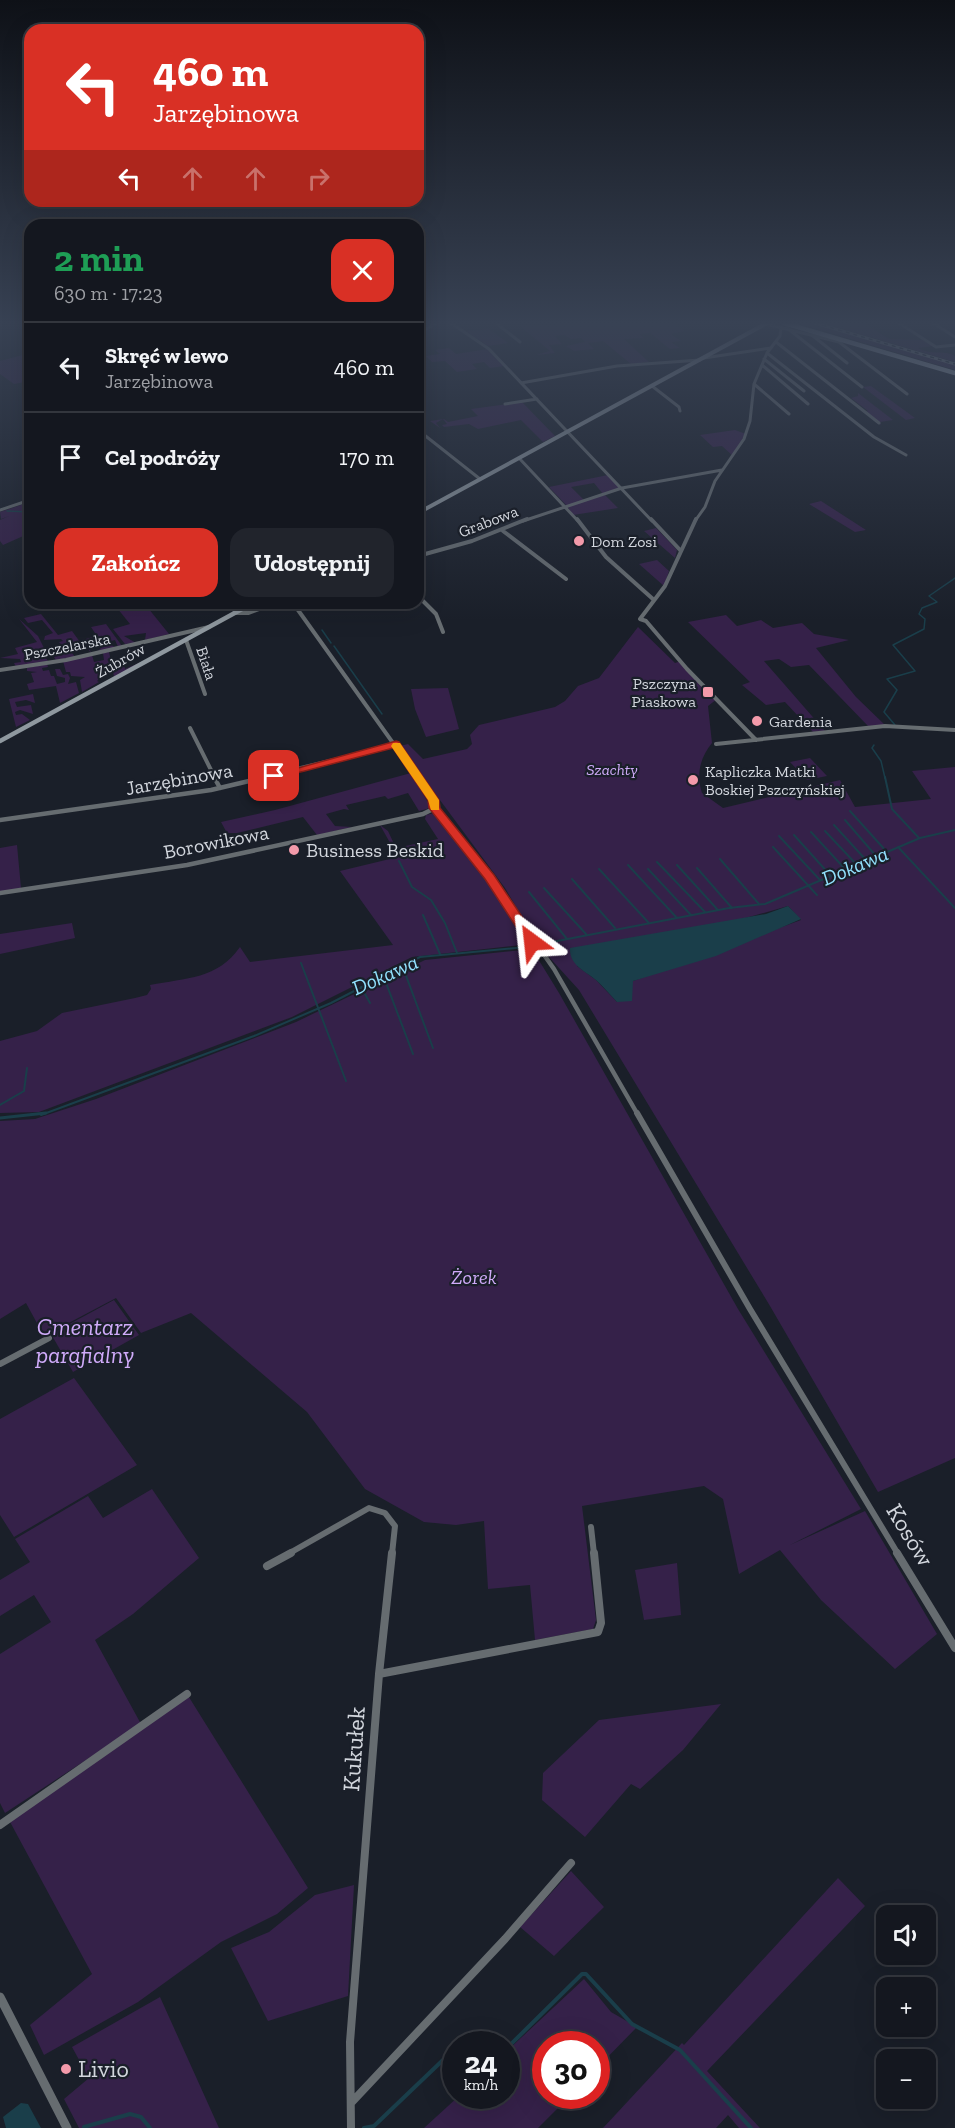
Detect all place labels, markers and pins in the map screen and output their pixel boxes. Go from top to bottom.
place label: Dom Zosi [591,532,657,551]
marker: Dom Zosi [572,534,586,548]
place label: Pszczyna Piaskowa [632,674,696,711]
marker: Pszczyna Piaskowa [701,685,715,699]
place label: Gardenia [769,712,832,731]
marker: Gardenia [750,714,764,728]
pin [248,750,299,801]
place label: Kapliczka Matki Boskiej Pszczyńskiej [705,762,845,799]
marker: Kapliczka Matki Boskiej Pszczyńskiej [686,773,700,787]
place label: Business Beskid [306,838,444,862]
marker: Business Beskid [287,843,301,857]
place label: Livio [78,2054,129,2083]
marker: Livio [59,2062,73,2076]

